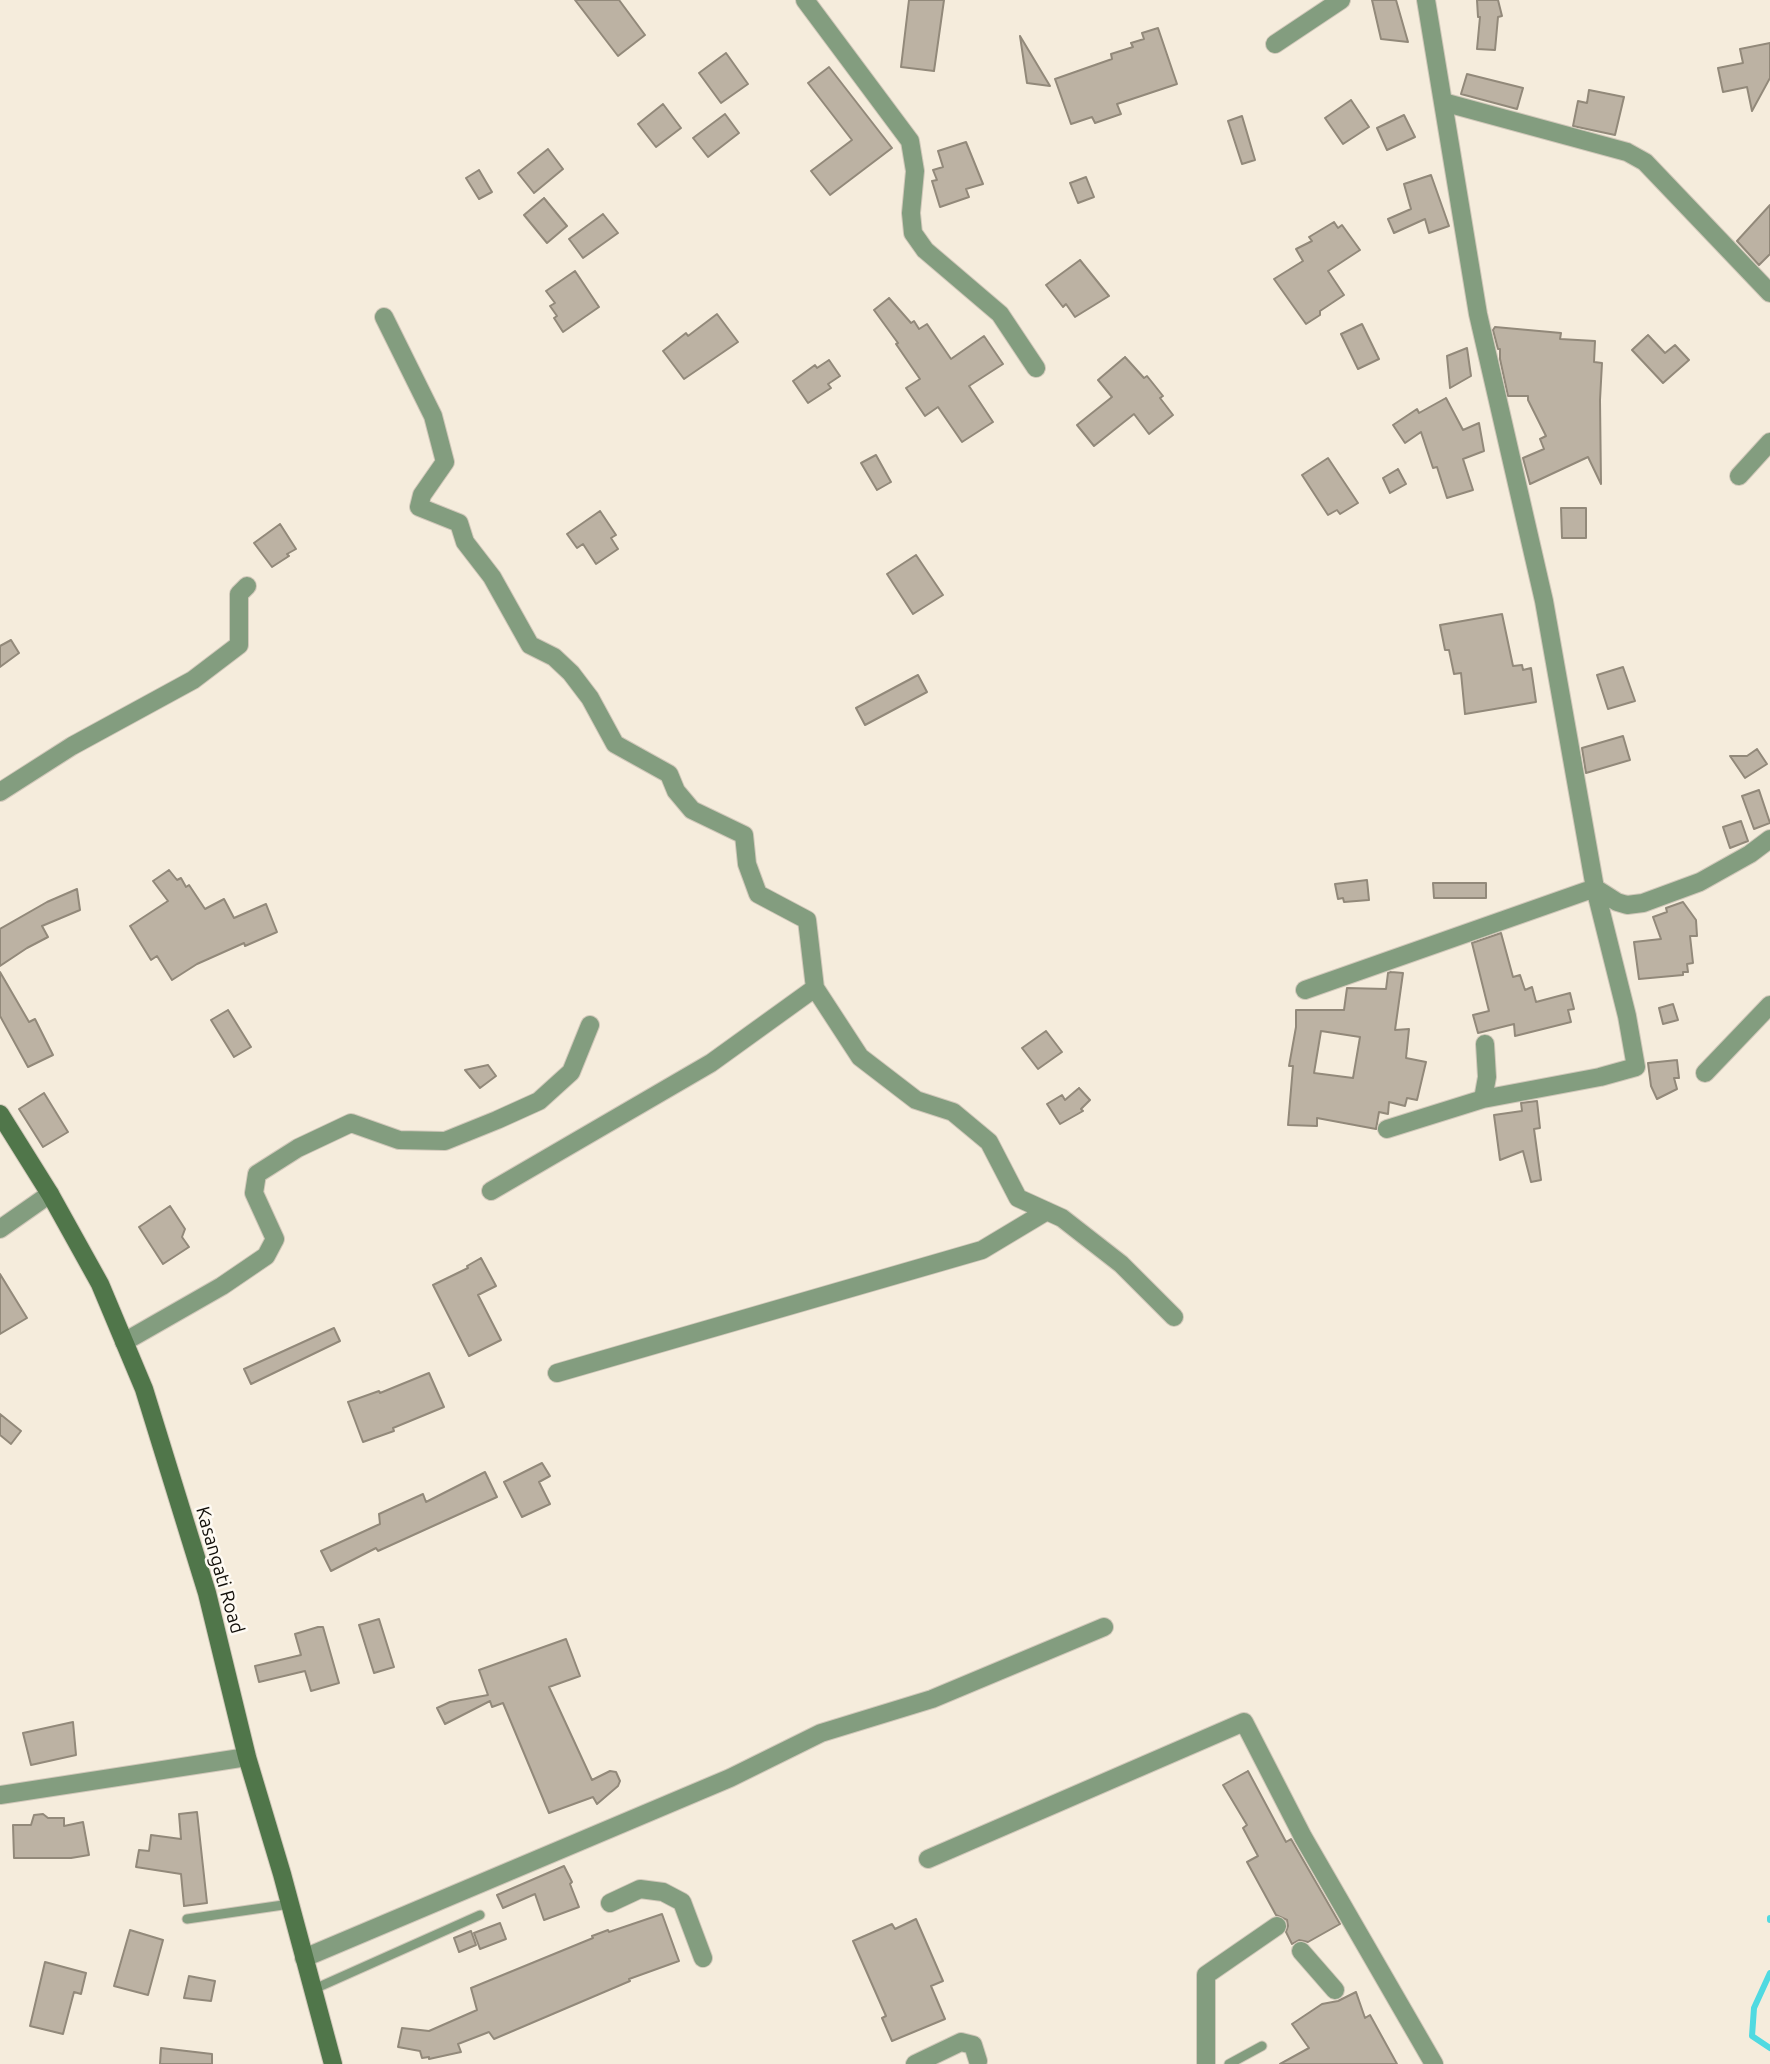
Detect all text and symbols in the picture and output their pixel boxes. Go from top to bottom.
street label: Kasangati Road [191,1504,249,1636]

